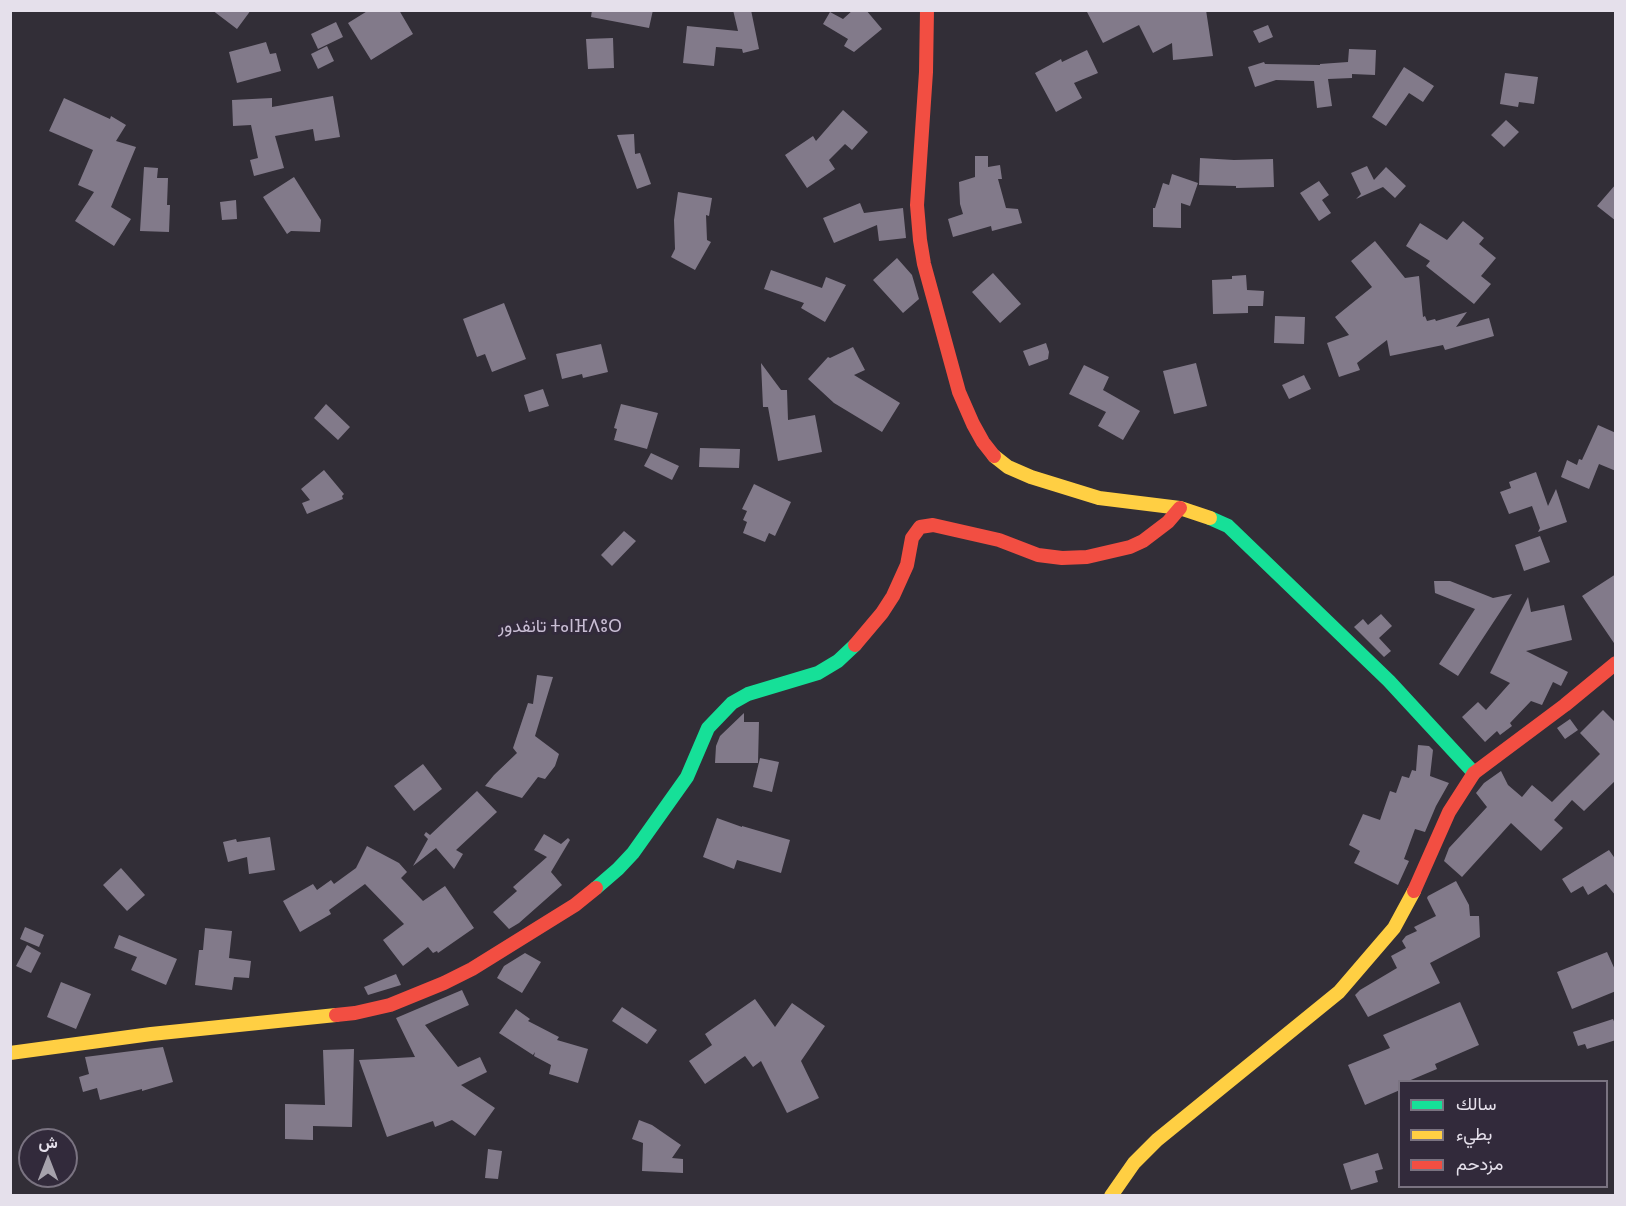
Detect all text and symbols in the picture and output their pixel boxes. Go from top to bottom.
district label: تانفدور ⵜⴰⵏⴼⴷⵓⵔ [498,617,622,639]
legend [1398,1080,1608,1188]
text: سالك [1456,1090,1496,1117]
text: بطيء [1456,1120,1492,1147]
north arrow [18,1128,78,1188]
text: ش [38,1130,58,1154]
text: مزدحم [1456,1150,1503,1177]

